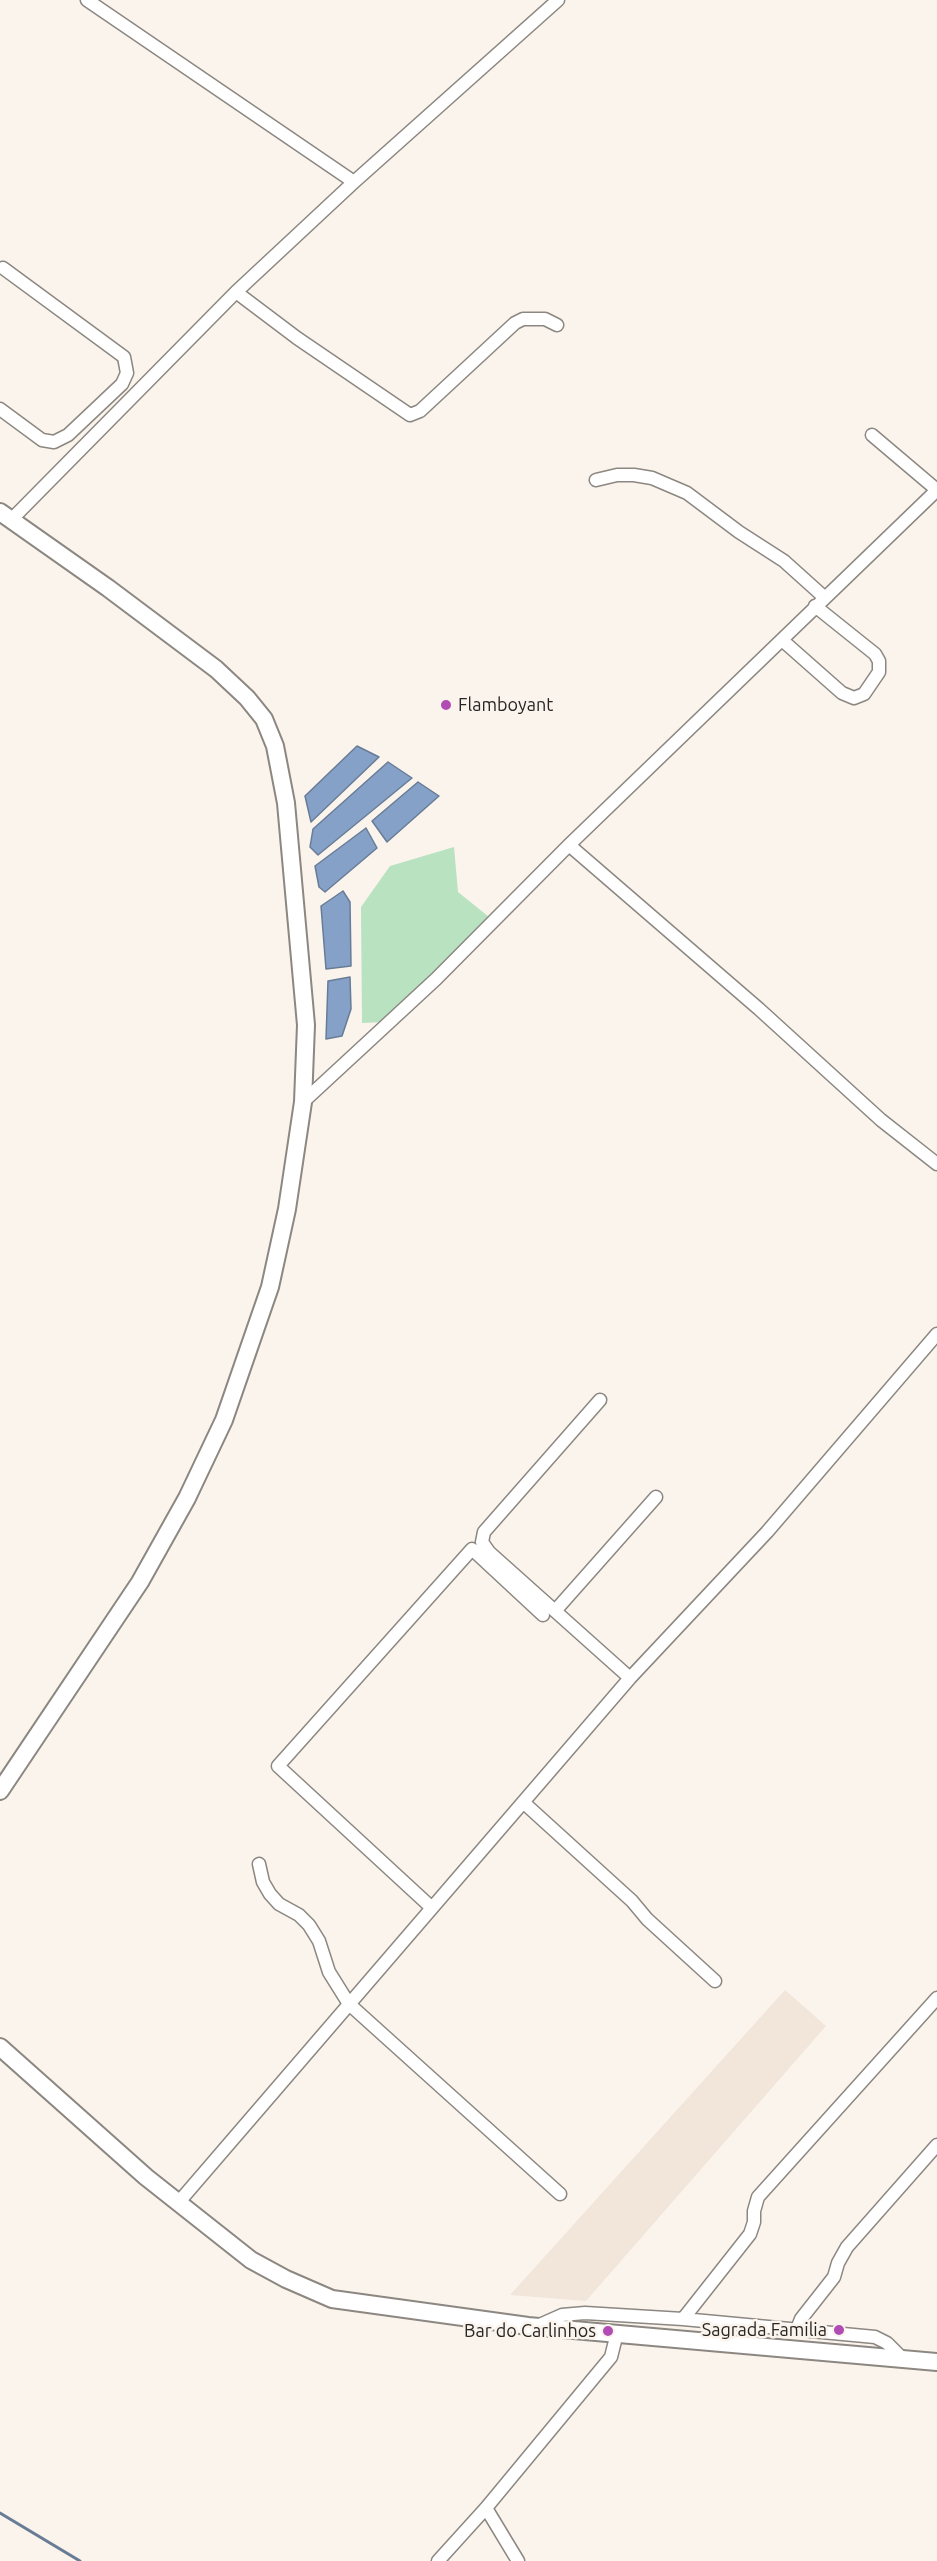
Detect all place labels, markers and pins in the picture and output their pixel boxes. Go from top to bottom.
place label: Flamboyant [458,694,553,716]
marker: Flamboyant [439,698,453,712]
place label: Sagrada Familia [702,2319,827,2341]
place label: Bar do Carlinhos [464,2320,596,2342]
marker: Sagrada Familia [832,2323,846,2337]
marker: Bar do Carlinhos [601,2324,615,2338]

